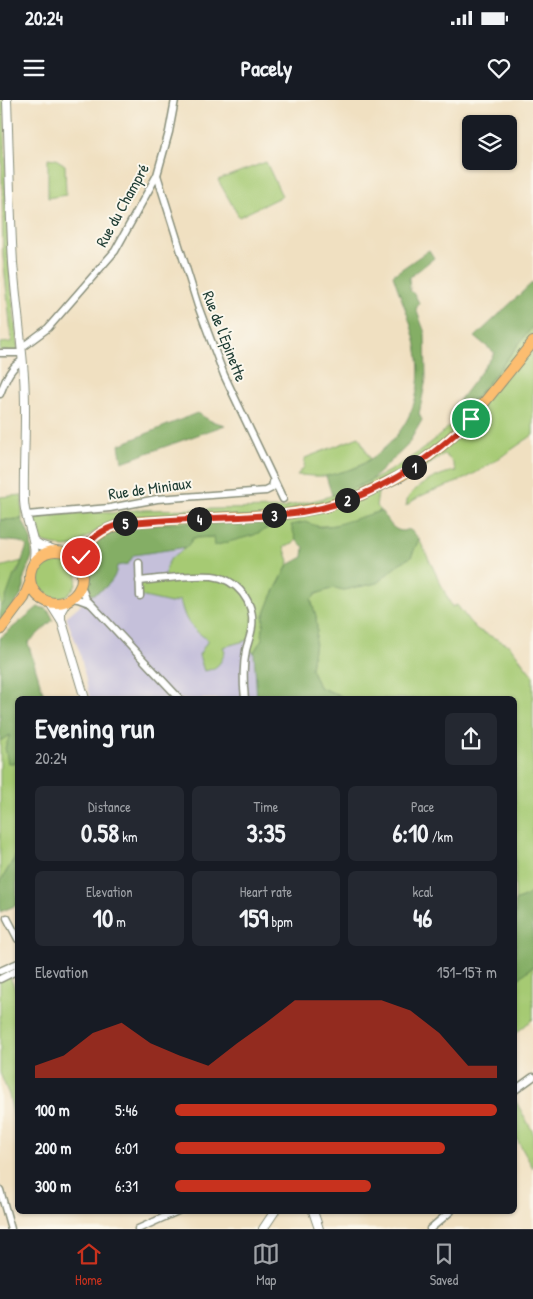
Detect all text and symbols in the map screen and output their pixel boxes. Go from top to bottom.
text: 20:24 [25,5,63,31]
text: Pacely [241,53,292,83]
icon: menu [20,54,48,82]
icon: heart [485,54,513,82]
map controls [462,115,517,170]
button: layers [462,115,517,170]
street label: Rue du Champré [90,159,154,251]
street label: Rue de l'Epinette [198,288,253,385]
pin [450,398,492,440]
icon: arrive [457,405,485,433]
pin: 1 [402,454,426,480]
text: 1 [412,458,417,477]
street label: Rue de Miniaux [107,471,193,505]
pin: 2 [334,488,360,512]
text: 2 [344,491,351,510]
pin: 3 [262,502,286,528]
pin: 4 [186,506,212,532]
text: 3 [271,506,278,525]
pin: 5 [112,510,138,536]
text: 4 [197,510,202,529]
text: 5 [123,514,128,533]
pin [60,536,102,578]
icon: check [67,543,95,571]
text: Evening run [35,709,155,747]
button: share [445,713,497,765]
text: 20:24 [35,747,67,769]
text: Distance [88,797,131,816]
text: Time [254,797,278,816]
text: Pace [411,797,434,816]
text: 0.58 [81,816,119,850]
text: 3:35 [247,816,285,850]
text: 6:10 [392,816,428,850]
text: km [119,827,138,846]
text: /km [428,827,453,846]
text: Elevation [86,882,133,901]
text: Heart rate [240,882,292,901]
text: kcal [412,882,433,901]
text: 10 [93,901,113,935]
text: 159 [239,901,268,935]
text: 46 [413,901,432,935]
text: m [113,912,126,931]
text: bpm [268,912,293,931]
text: Elevation [35,961,88,983]
text: 151–157 m [437,961,497,983]
text: 100 m [35,1099,70,1121]
text: 5:46 [115,1099,138,1121]
text: 200 m [35,1137,71,1159]
text: 6:01 [115,1137,138,1159]
text: 300 m [35,1175,71,1197]
text: 6:31 [115,1175,138,1197]
tab: Home [75,1240,103,1289]
tab: Map [252,1240,280,1289]
tab: Saved [430,1240,458,1289]

